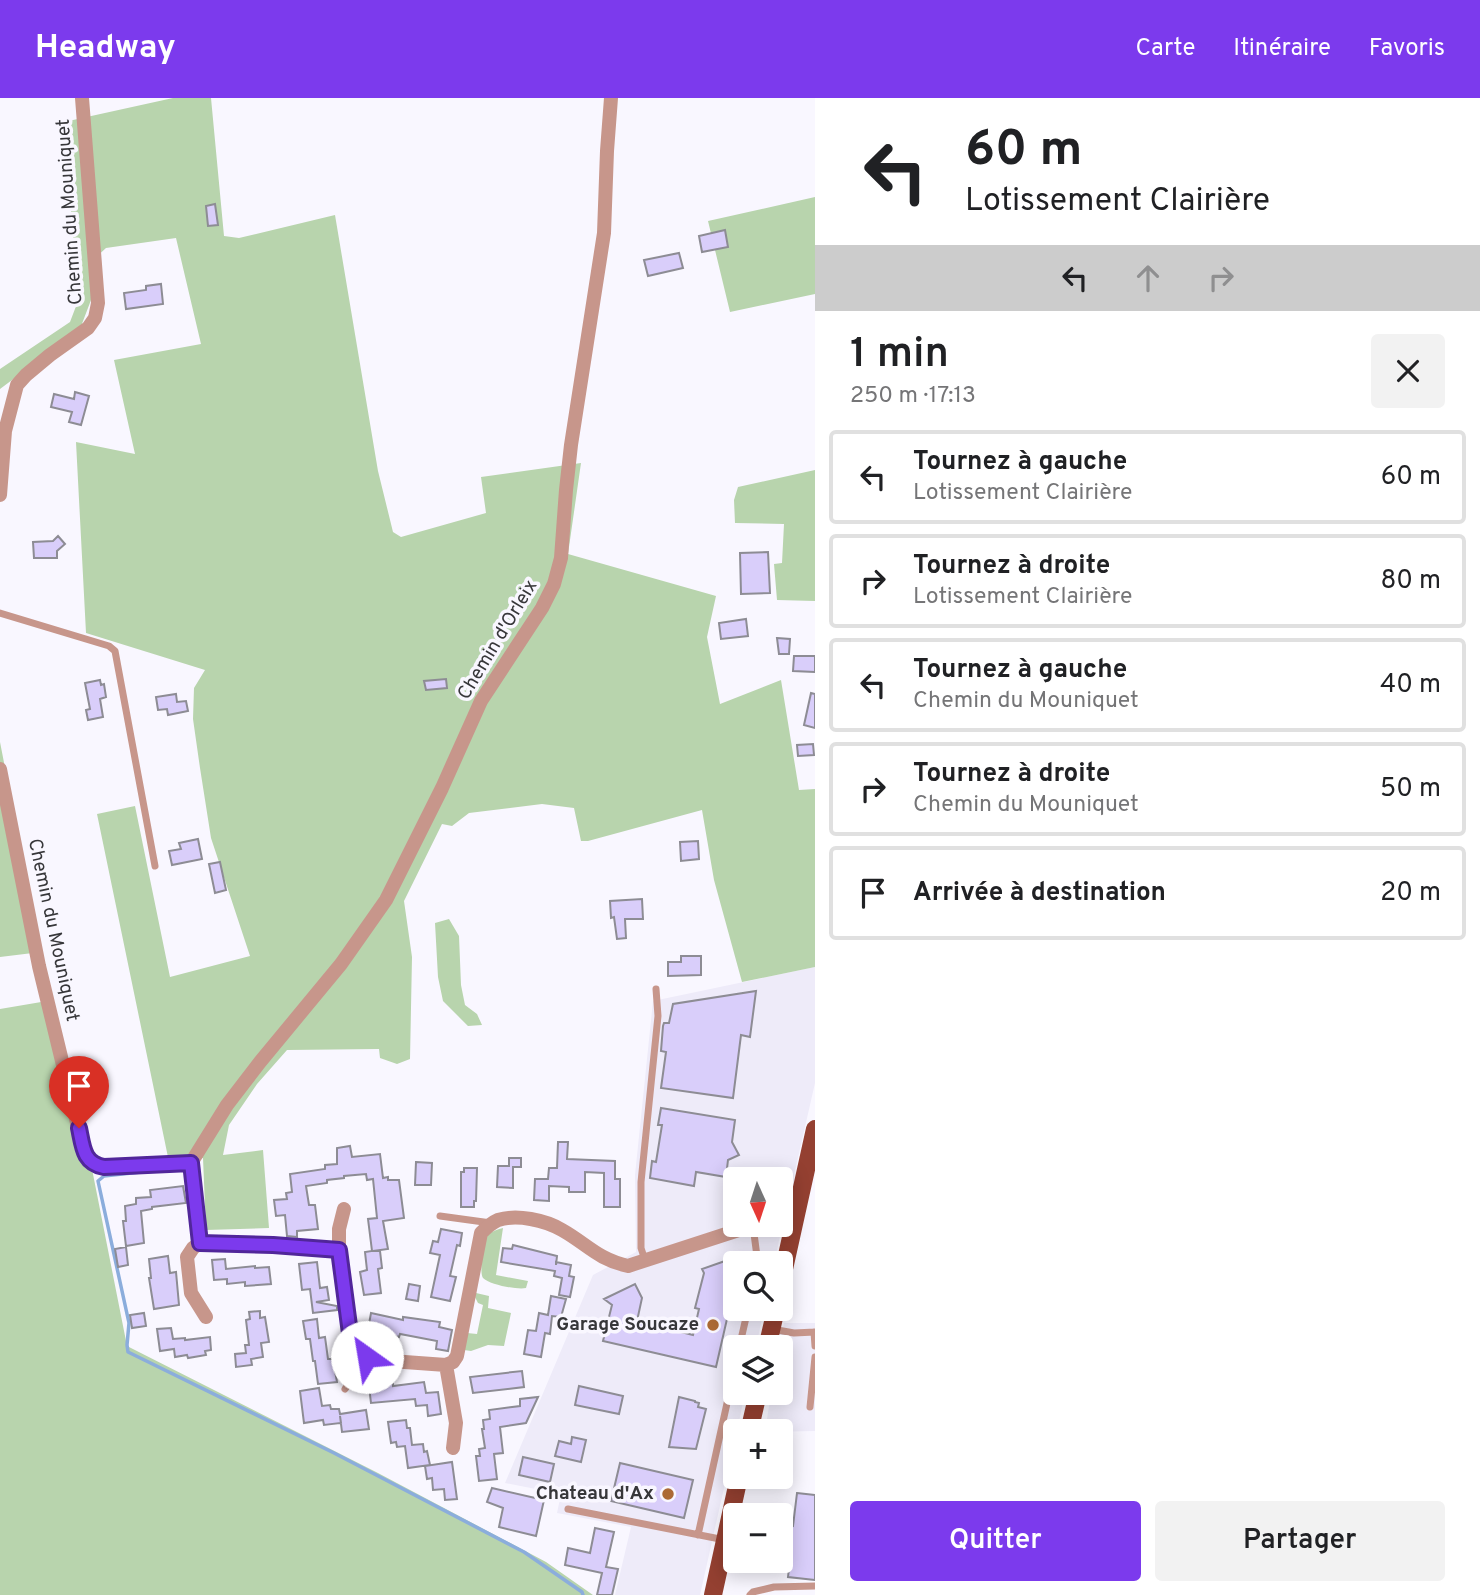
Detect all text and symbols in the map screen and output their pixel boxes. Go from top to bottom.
text: Headway [35,28,176,70]
text: Carte [1135,34,1195,64]
text: Itinéraire [1233,34,1331,64]
text: Favoris [1369,34,1445,64]
street label: Chemin du Mouniquet [52,118,88,306]
text: 60 m [965,121,1083,183]
icon: left [850,126,941,217]
text: Lotissement Clairière [965,182,1270,222]
icon: left [1056,259,1094,297]
icon: ahead [1129,259,1167,297]
icon: right [1202,259,1240,297]
text: 1 min [850,329,949,382]
button: close [1371,334,1445,408]
text: 250 m · 17:13 [850,382,976,411]
text: Tournez à gauche [913,446,1127,479]
icon: left [854,458,892,496]
text: 60 m [1381,461,1441,494]
text: Lotissement Clairière [913,479,1132,508]
text: Tournez à droite [913,550,1110,583]
icon: right [854,562,892,600]
text: 80 m [1381,565,1441,598]
street label: Chemin d'Orleix [453,576,543,704]
text: Lotissement Clairière [913,583,1132,612]
text: Tournez à gauche [913,654,1127,687]
icon: left [854,666,892,704]
text: 40 m [1380,669,1441,702]
text: Chemin du Mouniquet [913,687,1139,716]
text: Tournez à droite [913,758,1110,791]
icon: right [854,770,892,808]
text: 50 m [1380,773,1441,806]
text: Chemin du Mouniquet [913,791,1139,820]
street label: Chemin du Mouniquet [22,836,84,1024]
icon: arrive [854,874,892,912]
text: Arrivée à destination [913,877,1166,910]
text: 20 m [1380,877,1441,910]
pin [49,1056,109,1128]
icon: arrive [60,1067,98,1105]
north arrow [723,1167,793,1237]
map controls [723,1167,793,1573]
button: search [723,1251,793,1321]
place label: Garage Soucaze [556,1313,699,1337]
marker: Garage Soucaze [705,1317,721,1333]
position arrow [330,1320,404,1394]
button: layers [723,1335,793,1405]
button: + [723,1419,793,1489]
place label: Chateau d'Ax [536,1482,654,1506]
marker: Chateau d'Ax [660,1486,676,1502]
button: Quitter [850,1501,1141,1581]
button: Partager [1155,1501,1445,1581]
button: − [723,1503,793,1573]

